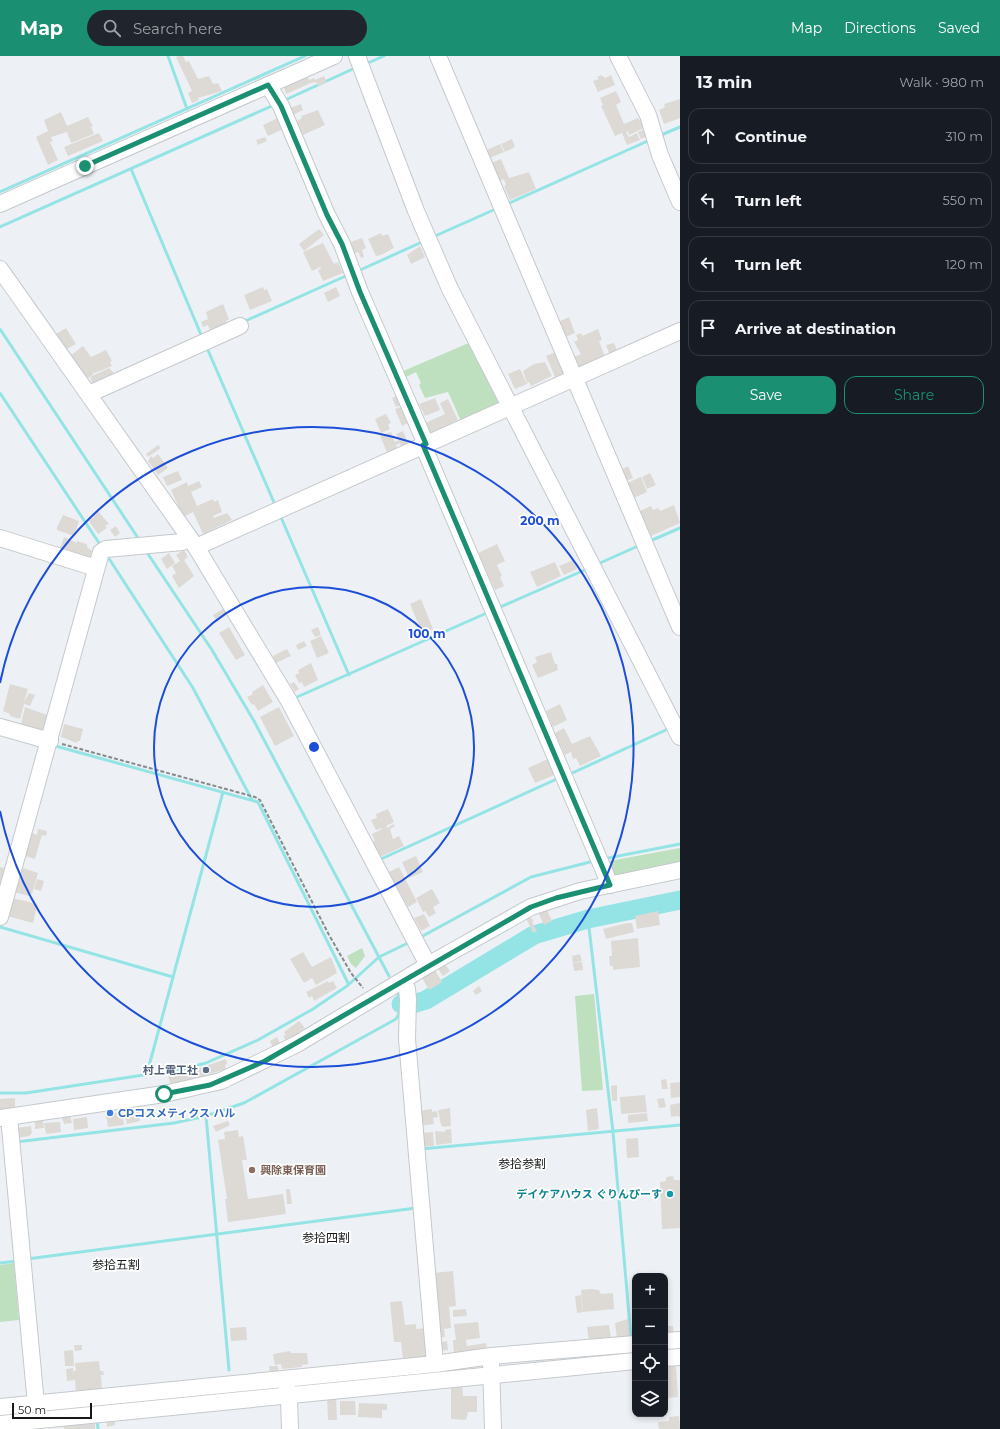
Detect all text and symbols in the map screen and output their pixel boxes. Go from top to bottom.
search box [87,10,367,46]
text: Map [20,17,63,40]
icon: search [101,17,123,39]
text: Search here [133,19,222,38]
text: Map [791,19,822,37]
text: Directions [844,19,916,37]
text: Saved [938,19,980,37]
text: 13 min [696,72,752,92]
text: Walk · 980 m [899,74,984,90]
icon: ahead [697,125,719,147]
text: Continue [735,127,807,146]
text: 310 m [945,128,983,144]
route end [76,157,94,175]
icon: left [697,189,719,211]
text: Turn left [735,191,802,210]
text: 550 m [943,192,983,208]
icon: left [697,253,719,275]
text: Turn left [735,255,802,274]
text: 120 m [945,256,983,272]
icon: arrive [697,317,719,339]
text: Arrive at destination [735,319,896,338]
button: Save [696,376,836,414]
button: Share [844,376,984,414]
text: 200 m [520,513,560,528]
text: 100 m [409,626,445,641]
centre of rings [307,740,321,754]
place label: 村上電工社 [143,1063,198,1077]
marker: 村上電工社 [201,1065,211,1075]
route start [155,1085,173,1103]
place label: CPコスメティクス ハル [118,1106,235,1120]
marker: CPコスメティクス ハル [105,1108,115,1118]
district label: 参拾参割 [498,1156,546,1171]
place label: 興除東保育園 [260,1163,326,1177]
marker: 興除東保育園 [247,1165,257,1175]
place label: デイケアハウス ぐりんぴーす [516,1187,662,1201]
marker: デイケアハウス ぐりんぴーす [665,1189,675,1199]
district label: 参拾四割 [302,1230,350,1245]
district label: 参拾五割 [92,1257,140,1272]
map controls [632,1273,668,1417]
button: + [632,1273,668,1309]
button: − [632,1309,668,1345]
button: locate [632,1345,668,1381]
button: layers [632,1381,668,1417]
scale bar [12,1401,92,1420]
text: 50 m [18,1403,46,1417]

